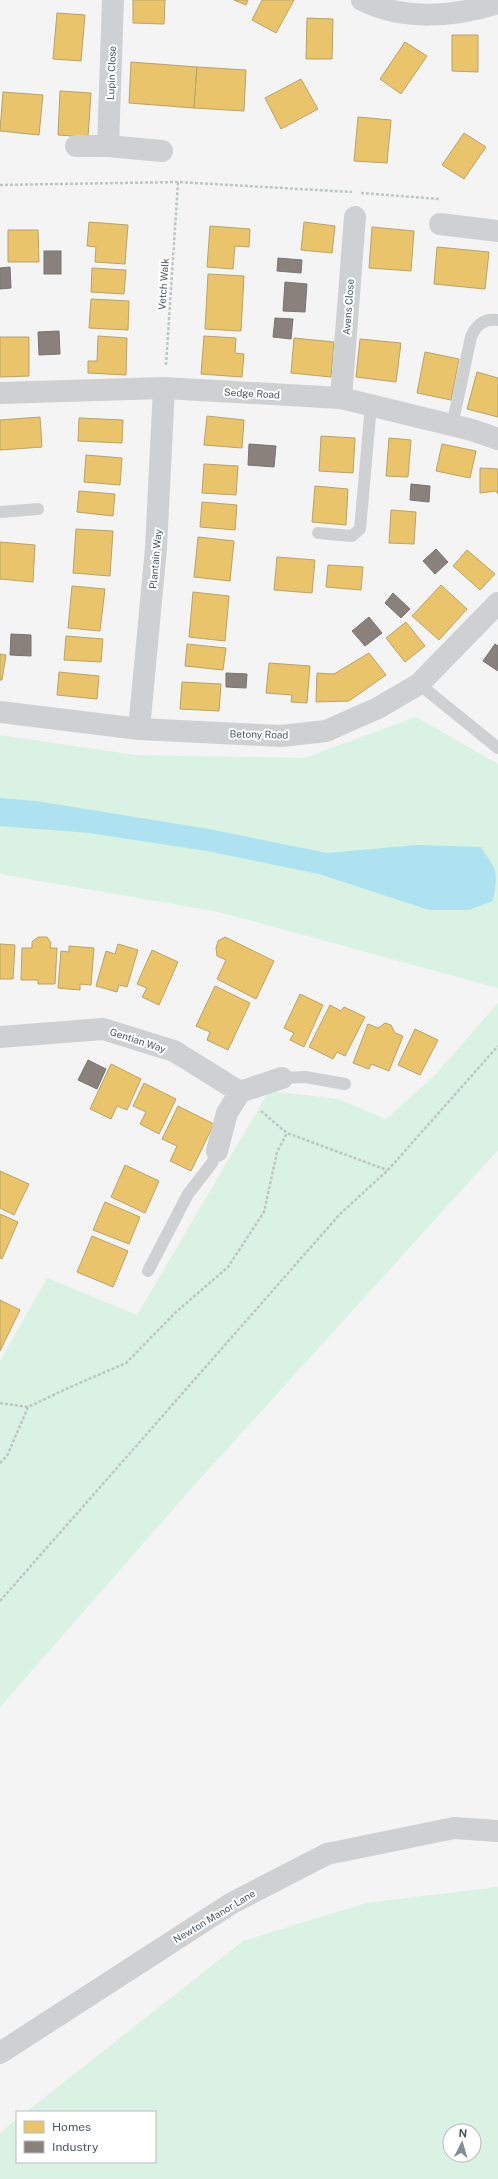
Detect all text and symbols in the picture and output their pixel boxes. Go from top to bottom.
street label: Lupin Close [104,45,118,100]
street label: Vetch Walk [155,257,171,310]
street label: Avens Close [340,278,356,335]
street label: Sedge Road [224,386,280,400]
street label: Plantain Way [146,528,164,589]
street label: Betony Road [230,727,288,741]
street label: Gentian Way [108,1025,168,1055]
street label: Newton Manor Lane [171,1887,257,1945]
legend [16,2111,156,2163]
text: Homes [52,2120,91,2134]
north arrow [442,2123,482,2163]
text: N [458,2127,468,2139]
text: Industry [52,2140,99,2154]

